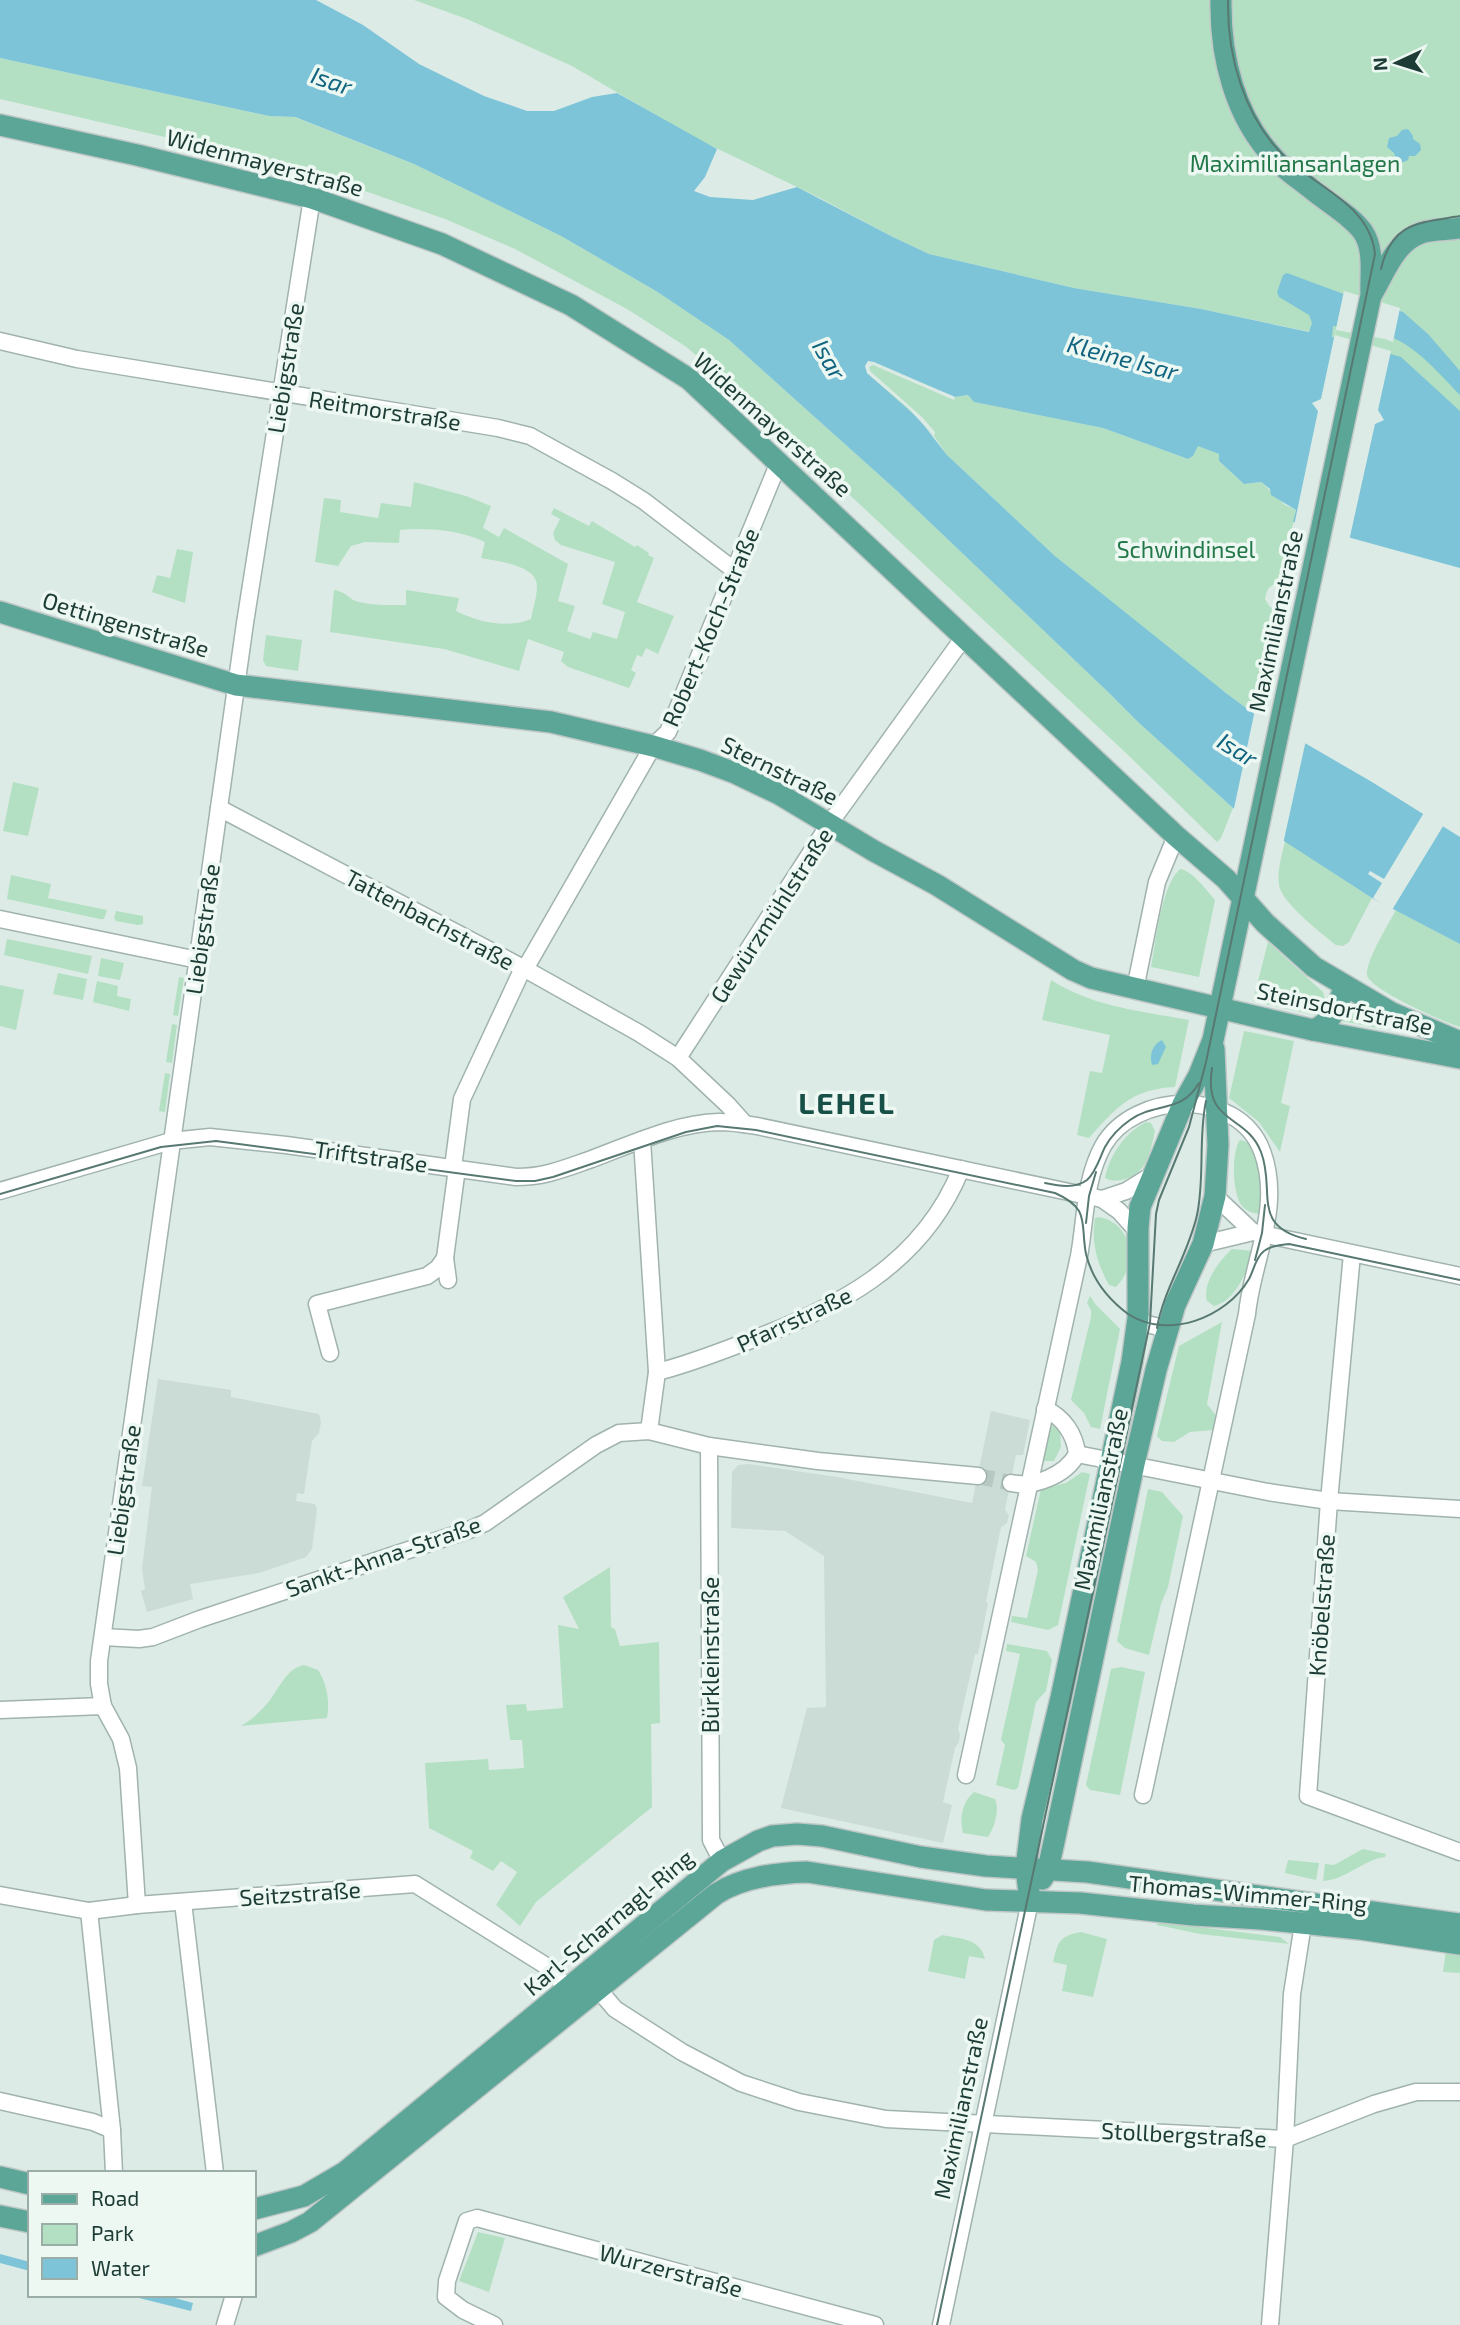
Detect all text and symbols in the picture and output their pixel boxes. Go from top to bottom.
north arrow [1362,28,1432,98]
text: N [1368,57,1391,72]
water label: Isar [308,59,357,101]
street label: Widenmayerstraße [163,122,367,202]
park label: Maximiliansanlagen [1190,149,1400,177]
street label: Liebigstraße [261,301,309,435]
water label: Kleine Isar [1064,328,1182,386]
water label: Isar [807,334,853,385]
street label: Widenmayerstraße [688,346,858,502]
street label: Reitmorstraße [307,384,463,436]
street label: Robert-Koch-Straße [655,523,765,731]
street label: Maximilianstraße [1242,528,1308,714]
park label: Schwindinsel [1117,535,1255,563]
street label: Oettingenstraße [39,585,213,663]
water label: Isar [1213,726,1264,773]
street label: Sternstraße [717,730,843,810]
street label: Gewürzmühlstraße [704,822,838,1008]
street label: Liebigstraße [179,862,225,996]
street label: Tattenbachstraße [341,863,519,975]
street label: Steinsdorfstraße [1255,976,1435,1040]
district label: LEHEL [798,1084,896,1120]
street label: Triftstraße [313,1134,429,1178]
street label: Pfarrstraße [732,1280,856,1358]
street label: Maximilianstraße [1067,1406,1133,1592]
street label: Liebigstraße [100,1423,146,1557]
street label: Sankt-Anna-Straße [282,1509,484,1603]
street label: Knöbelstraße [1302,1533,1340,1677]
street label: Bürkleinstraße [696,1577,724,1733]
street label: Karl-Scharnagl-Ring [517,1843,699,2001]
street label: Thomas-Wimmer-Ring [1128,1869,1368,1917]
street label: Seitzstraße [238,1875,362,1911]
street label: Maximilianstraße [927,2015,993,2201]
street label: Stollbergstraße [1100,2116,1268,2152]
legend [28,2171,256,2297]
text: Road [91,2185,139,2210]
text: Park [91,2220,134,2245]
street label: Wurzerstraße [596,2237,746,2303]
text: Water [91,2255,150,2280]

